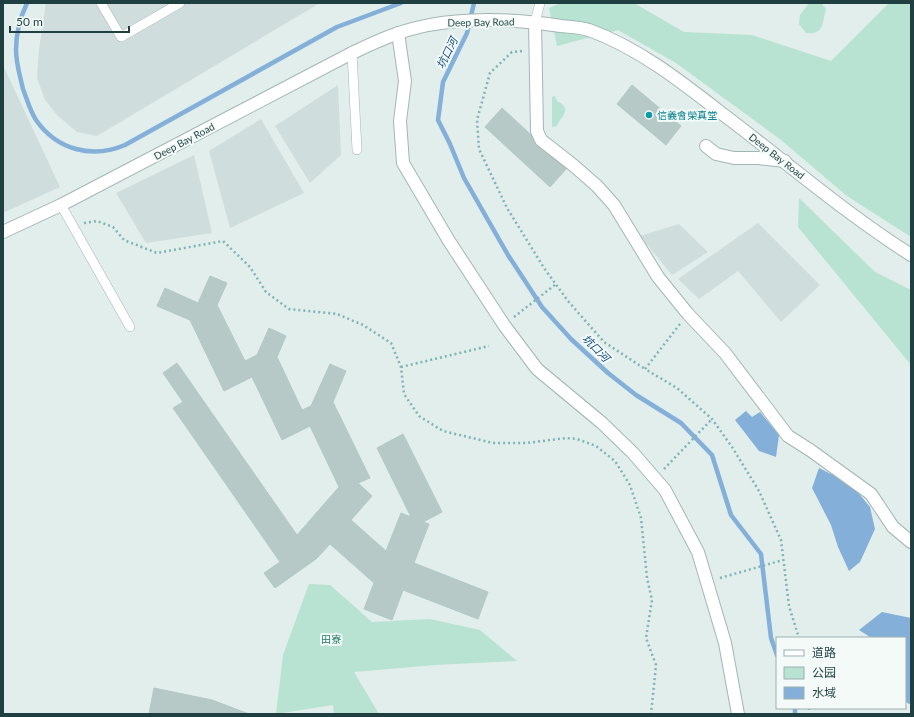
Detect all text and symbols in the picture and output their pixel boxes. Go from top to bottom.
scale bar [10,8,129,34]
text: 50 m [16,14,43,29]
street label: Deep Bay Road [447,15,515,29]
water label: 坑口河 [433,33,461,70]
place label: 信義會榮真堂 [657,109,717,121]
marker: 信義會榮真堂 [644,110,654,120]
street label: Deep Bay Road [152,120,216,162]
street label: Deep Bay Road [747,131,807,181]
water label: 坑口河 [580,331,614,365]
park label: 田寮 [321,633,341,645]
legend [776,637,906,709]
text: 道路 [812,645,836,660]
text: 公园 [812,665,836,680]
text: 水域 [812,685,836,700]

